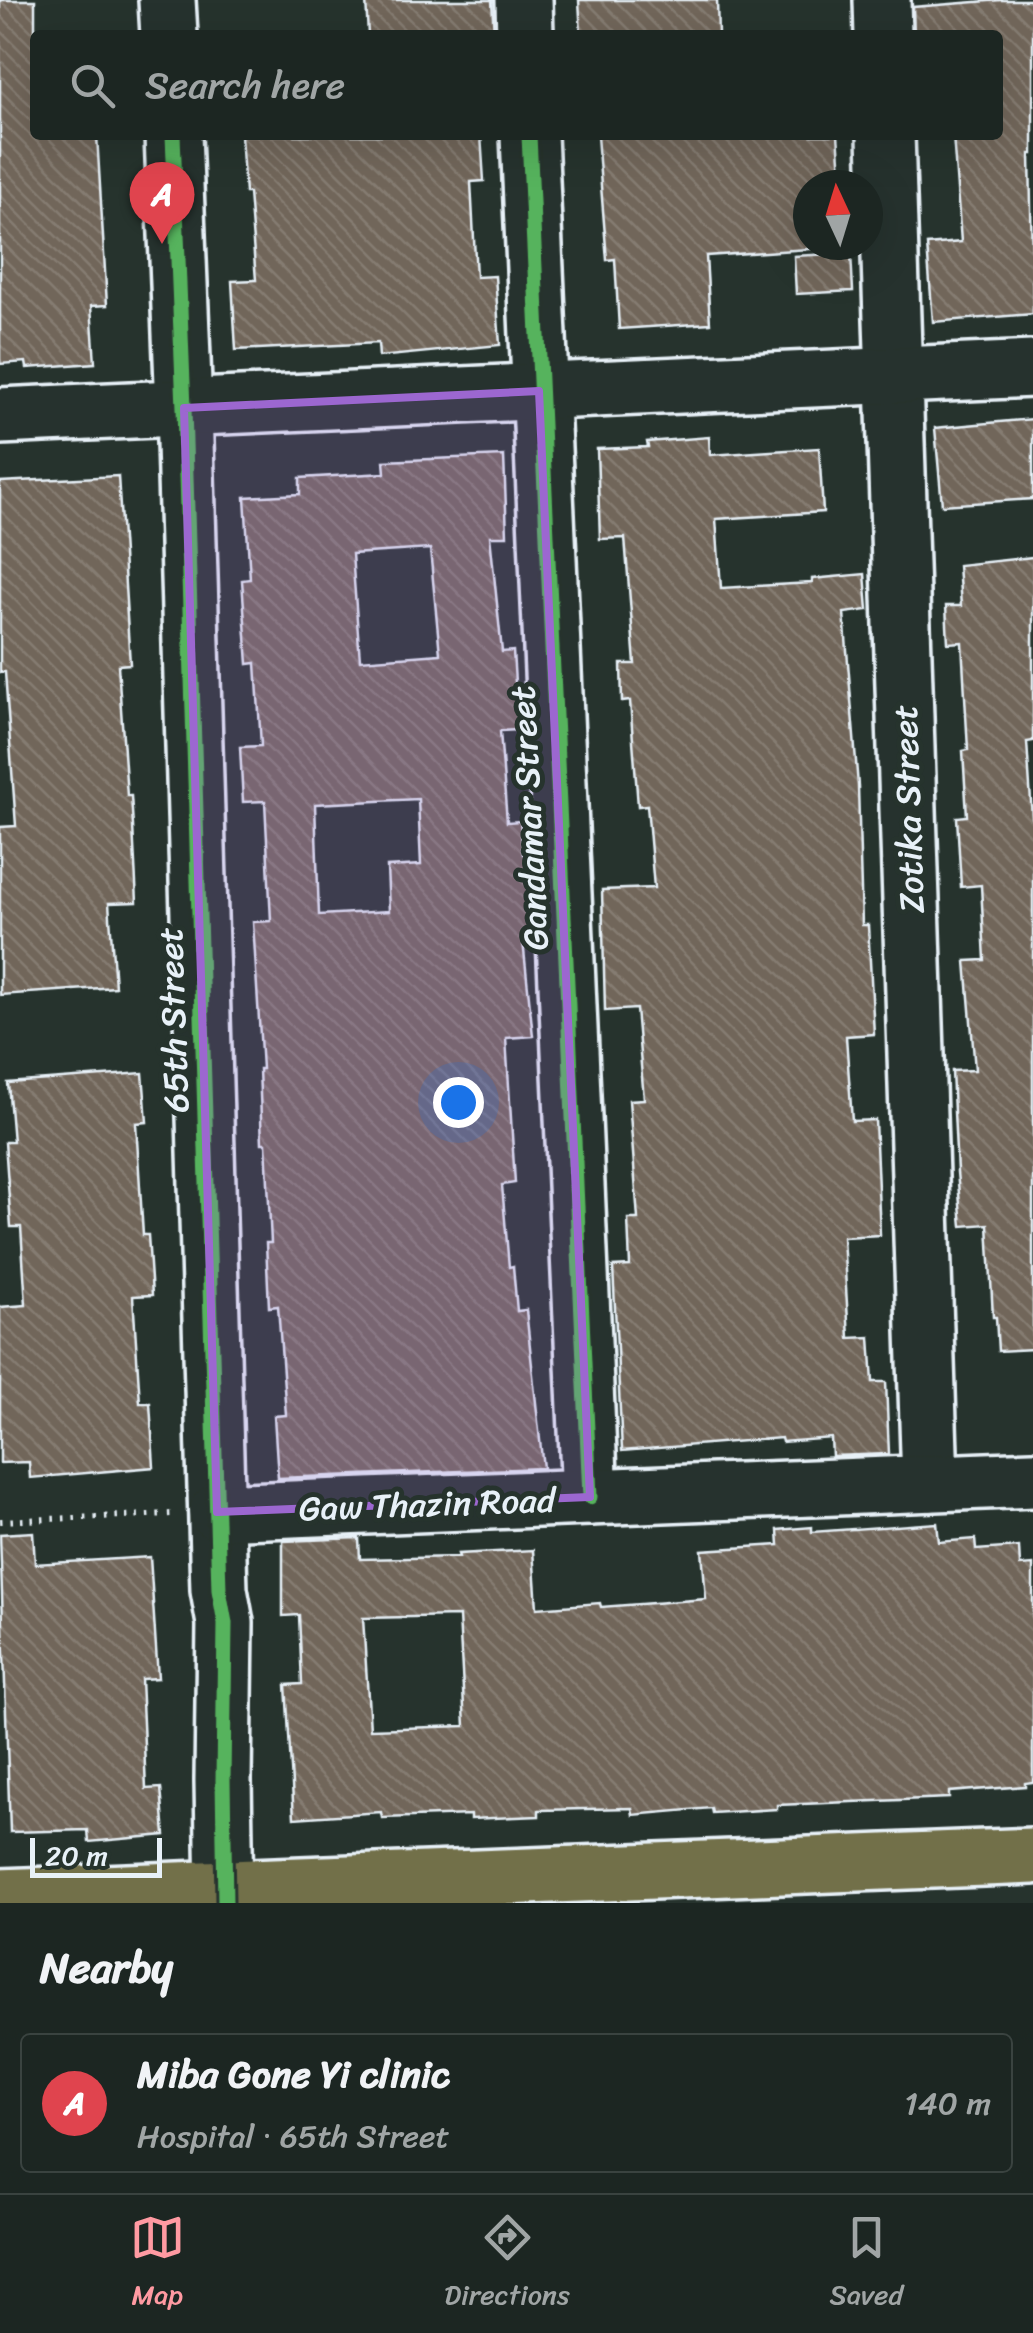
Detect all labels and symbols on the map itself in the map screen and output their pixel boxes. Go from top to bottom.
pin: A [130,162,194,244]
north arrow [793,170,883,260]
street label: Gandamar Street [491,684,567,952]
street label: Zotika Street [873,704,943,914]
street label: 65th Street [139,926,207,1114]
your location [433,1077,484,1128]
street label: Gaw Thazin Road [298,1468,559,1539]
scale bar [30,1833,162,1878]

